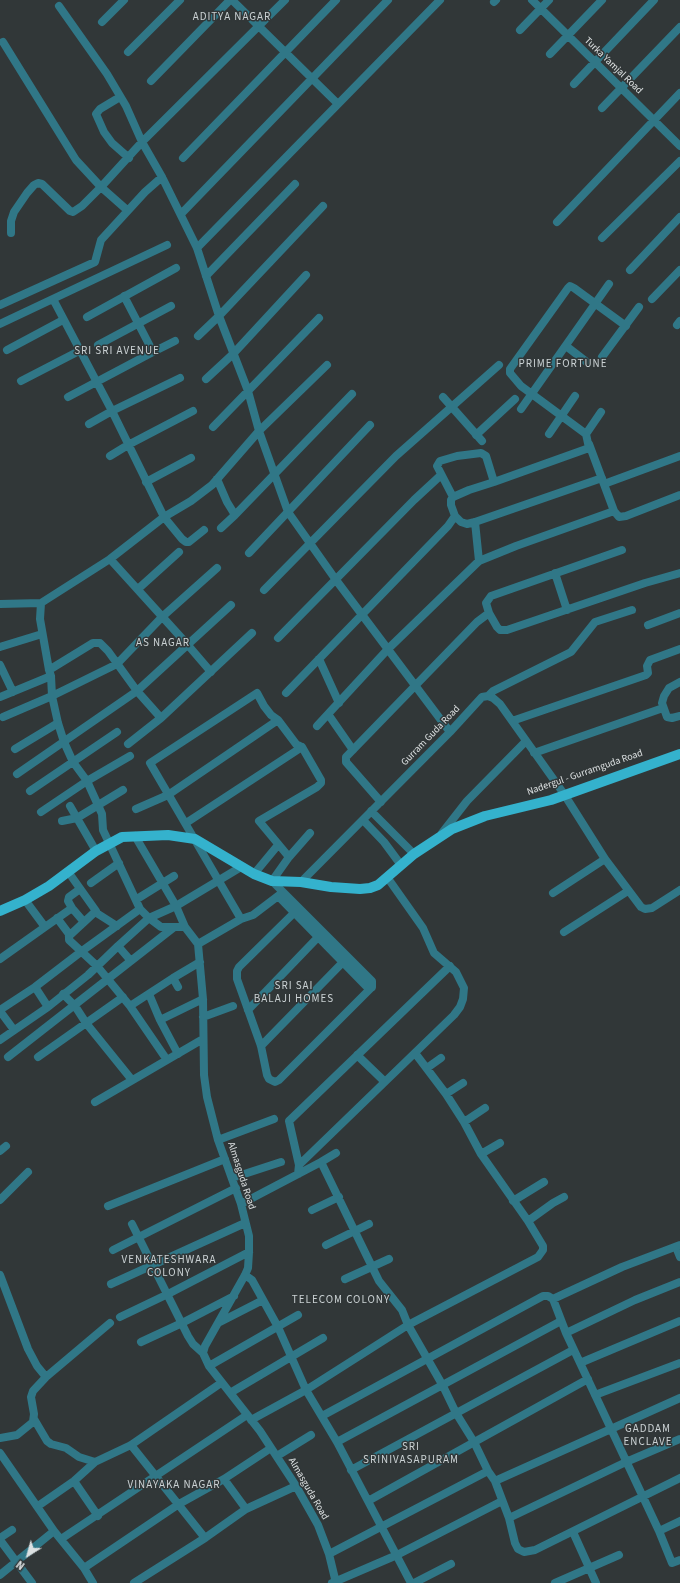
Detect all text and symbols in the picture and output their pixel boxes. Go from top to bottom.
district label: ADITYA NAGAR [193,11,271,25]
street label: Turka Yamjal Road [581,35,645,97]
district label: SRI SRI AVENUE [74,345,160,359]
district label: PRIME FORTUNE [518,358,608,372]
district label: AS NAGAR [136,637,190,651]
street label: Gurram Guda Road [399,703,463,769]
street label: Nadergul - Gurramguda Road [526,748,644,798]
district label: SRI SAI BALAJI HOMES [254,980,334,1006]
street label: Almasguda Road [224,1141,258,1211]
district label: VENKATESHWARA COLONY [122,1254,216,1280]
district label: TELECOM COLONY [292,1294,390,1308]
district label: GADDAM ENCLAVE [624,1423,672,1449]
district label: SRI SRINIVASAPURAM [363,1441,459,1467]
street label: Almasguda Road [285,1456,331,1522]
district label: VINAYAKA NAGAR [128,1479,220,1493]
north arrow [8,1535,48,1575]
text: N [13,1557,28,1573]

